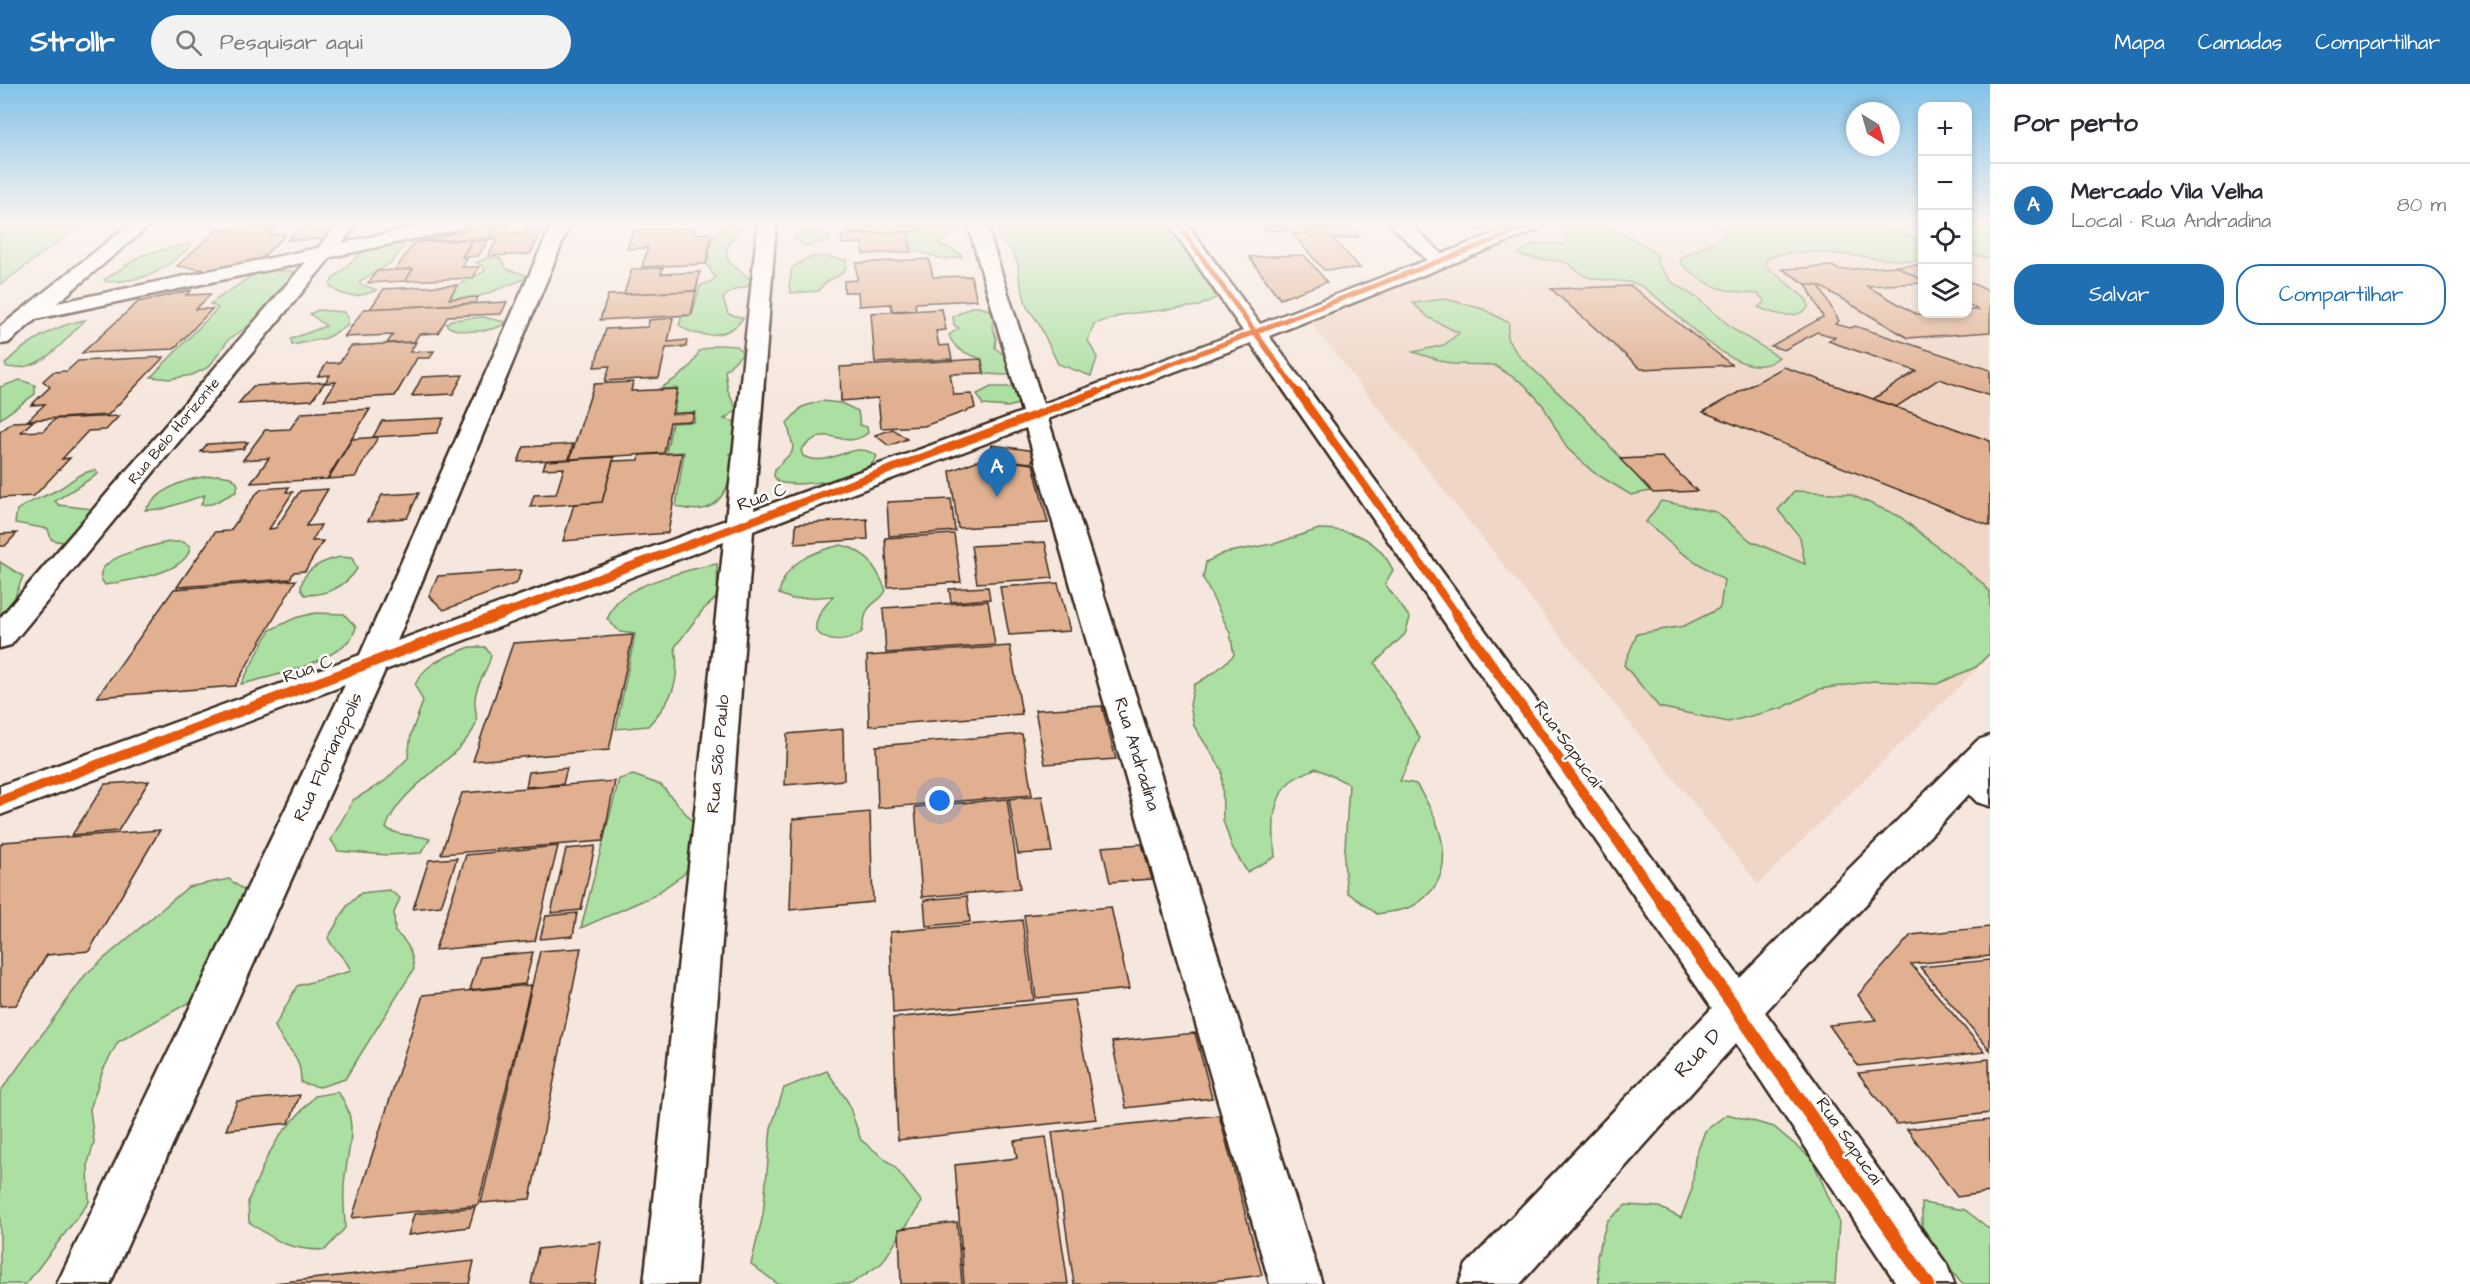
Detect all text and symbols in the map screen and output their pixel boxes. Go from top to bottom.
search box [151,15,571,69]
text: Strollr [30,23,115,62]
icon: search [172,26,205,59]
text: Pesquisar aqui [220,27,363,58]
text: Mapa [2114,28,2165,57]
text: Camadas [2198,28,2282,57]
text: Compartilhar [2315,28,2440,57]
north arrow [1846,102,1900,156]
map controls [1918,102,1972,318]
button: + [1918,102,1972,156]
text: Por perto [2014,105,2138,141]
button: − [1918,156,1972,210]
text: Mercado Vila Velha [2071,176,2263,207]
text: A [2027,191,2040,219]
text: 80 m [2397,191,2446,219]
text: Local · Rua Andradina [2071,207,2271,235]
button: locate [1918,210,1972,264]
button: layers [1918,264,1972,318]
button: Salvar [2014,264,2224,325]
button: Compartilhar [2236,264,2446,325]
street label: Rua Belo Horizonte [123,373,225,489]
pin: A [978,448,1016,497]
street label: Rua C [734,476,791,517]
street label: Rua C [280,648,337,689]
street label: Rua Florianópolis [287,689,369,825]
street label: Rua São Paulo [700,694,736,814]
street label: Rua Andradina [1108,694,1166,814]
street label: Rua Sapucaí [1528,696,1608,793]
your location [925,786,954,815]
street label: Rua D [1667,1022,1729,1084]
street label: Rua Sapucaí [1810,1092,1889,1190]

